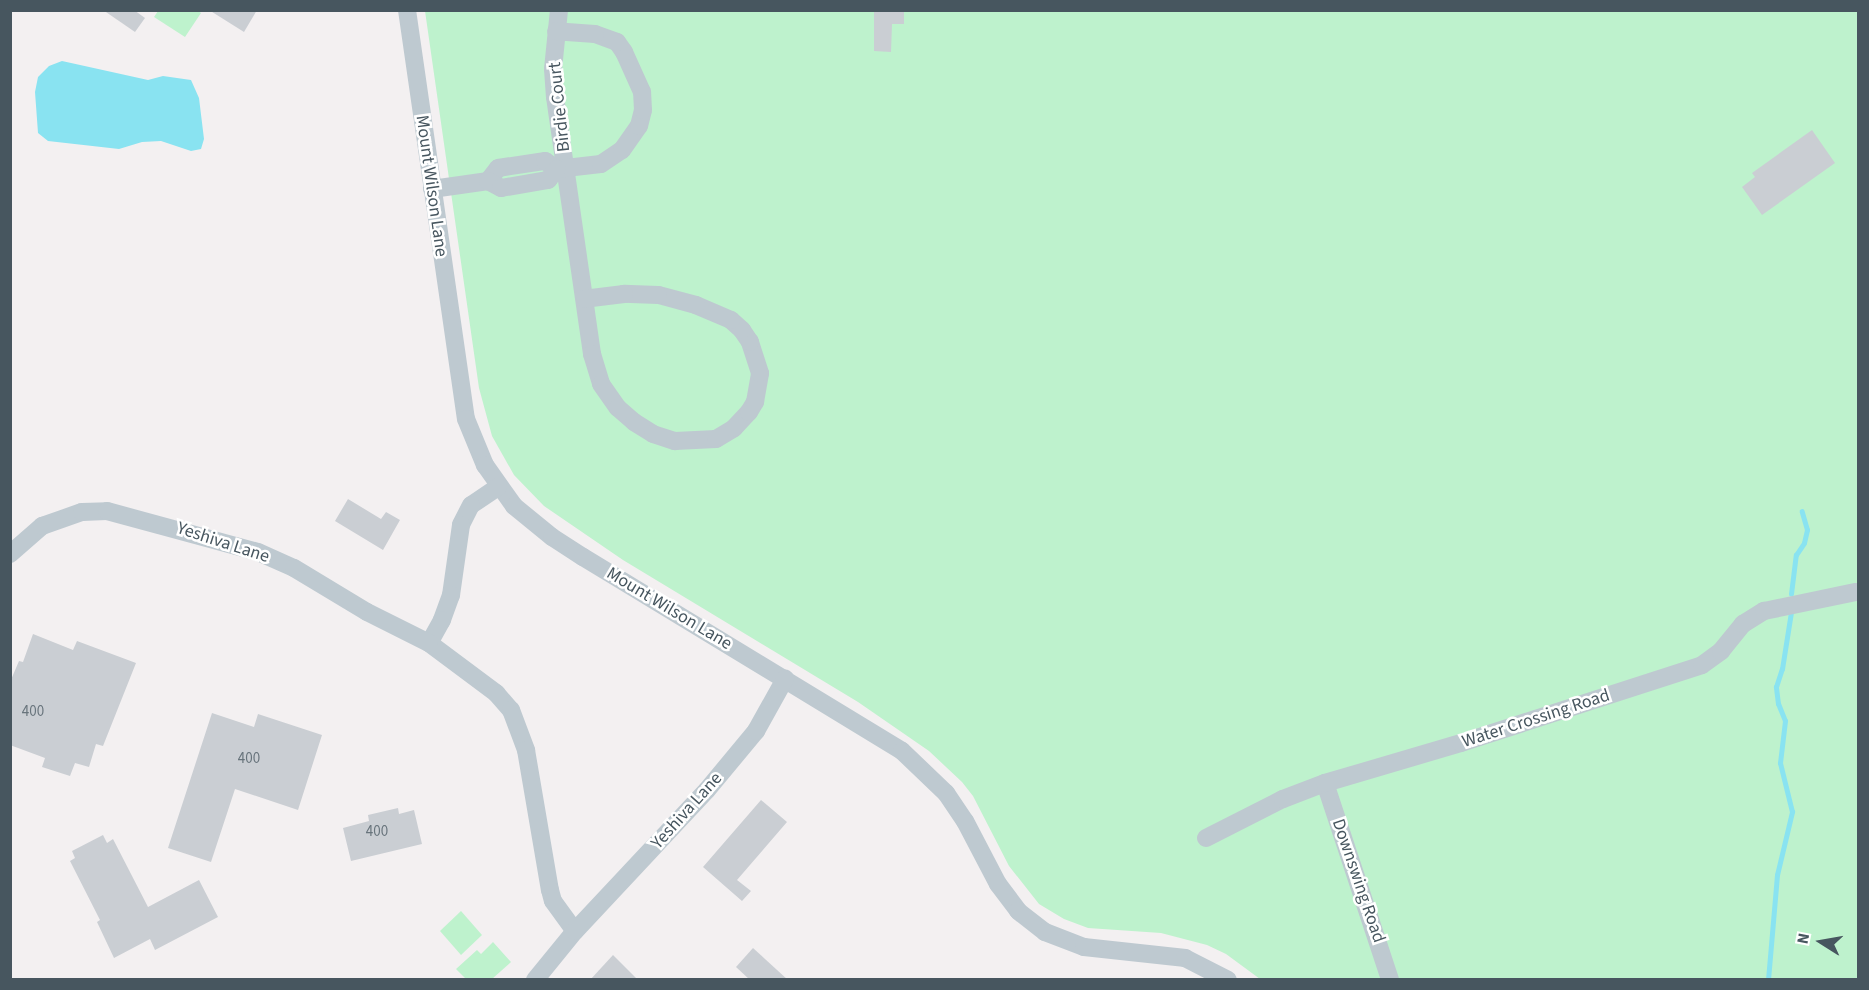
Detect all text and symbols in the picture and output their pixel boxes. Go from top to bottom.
street label: Birdie Court [545,61,575,153]
street label: Mount Wilson Lane [410,114,452,258]
street label: Yeshiva Lane [174,518,272,568]
street label: Mount Wilson Lane [602,563,736,655]
street label: Water Crossing Road [1459,685,1613,753]
house number: 400 [22,703,44,721]
house number: 400 [238,750,260,768]
street label: Yeshiva Lane [647,768,727,854]
street label: Downswing Road [1327,816,1389,946]
house number: 400 [366,823,388,841]
north arrow [1791,912,1851,972]
text: N [1792,931,1815,946]

